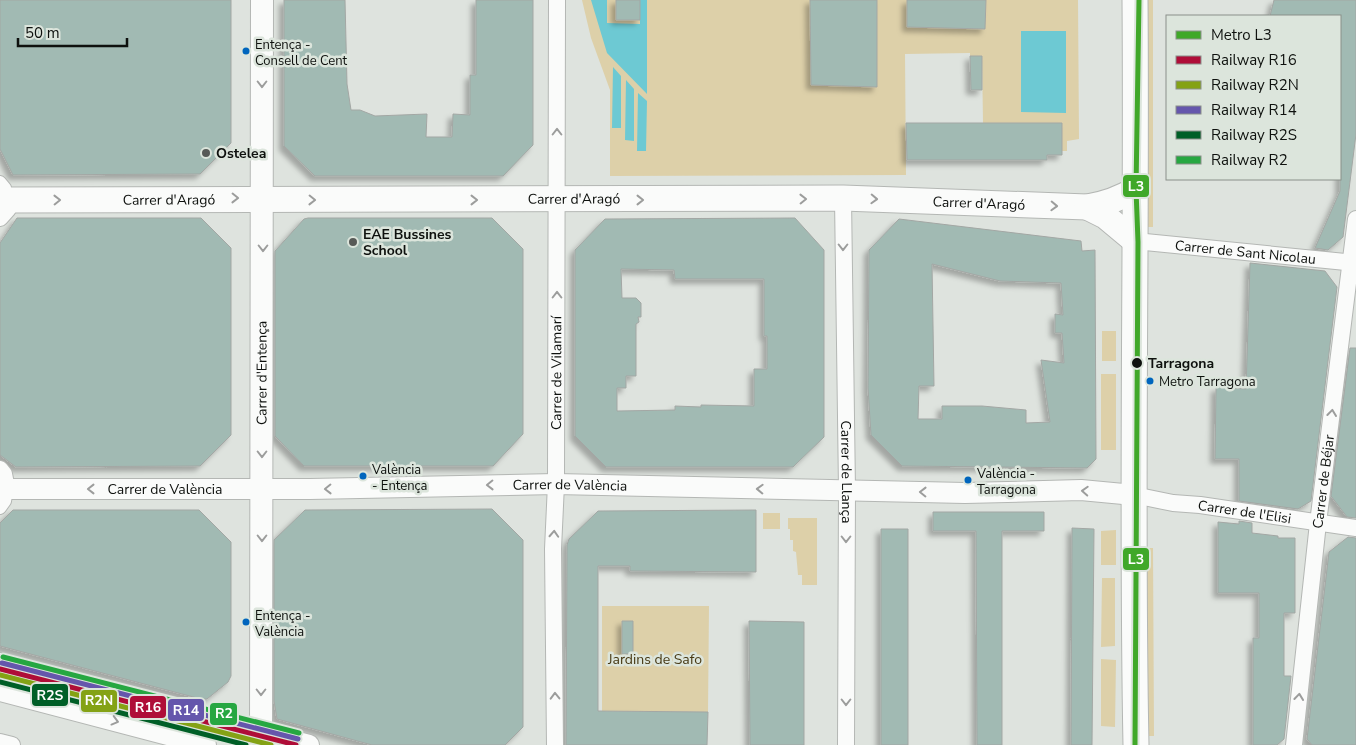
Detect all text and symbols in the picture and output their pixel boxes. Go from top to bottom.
scale bar [18,15,126,47]
legend [1166,15,1341,180]
text: 50 m [25,23,60,43]
text: Metro L3 [1211,25,1272,45]
place label: Entença - Consell de Cent [255,36,348,70]
marker: Entença - Consell de Cent [241,46,251,56]
text: Railway R16 [1211,50,1297,70]
text: Railway R2N [1211,75,1299,95]
one-way arrow [257,80,267,88]
text: Railway R14 [1211,100,1297,120]
text: Railway R2S [1211,125,1297,145]
one-way arrow [552,128,562,136]
place label: Ostelea [216,144,266,163]
marker: Ostelea [200,147,212,159]
text: Railway R2 [1211,150,1288,170]
line badge: L3 [1122,174,1150,198]
text: L3 [1128,177,1144,196]
street label: Carrer d'Aragó [123,190,215,210]
street label: Carrer d'Aragó [528,190,620,209]
street label: Carrer d'Aragó [932,192,1026,215]
one-way arrow [232,193,239,203]
one-way arrow [799,193,807,204]
one-way arrow [53,194,61,205]
one-way arrow [308,194,316,205]
one-way arrow [871,194,879,205]
one-way arrow [471,195,479,205]
one-way arrow [637,195,645,205]
one-way arrow [1050,201,1058,212]
place label: EAE Bussines School [363,225,451,260]
marker: EAE Bussines School [347,236,359,248]
street label: Carrer de Sant Nicolau [1174,236,1317,269]
one-way arrow [258,244,268,252]
one-way arrow [838,244,848,251]
one-way arrow [552,291,562,298]
street label: Carrer de Vilamarí [547,315,566,430]
street label: Carrer d'Entença [252,321,272,425]
place label: Tarragona [1148,354,1214,373]
marker: Tarragona [1130,356,1144,370]
place label: Metro Tarragona [1159,373,1256,391]
marker: Metro Tarragona [1145,376,1155,386]
one-way arrow [1326,409,1337,417]
street label: Carrer de Llança [836,420,856,523]
street label: Carrer de Béjar [1308,434,1339,530]
one-way arrow [257,450,267,458]
place label: València - Entença [371,461,427,495]
place label: València - Tarragona [976,465,1036,499]
marker: València - Entença [358,471,368,481]
street label: Carrer de València [512,475,628,496]
marker: València - Tarragona [963,475,973,485]
street label: Carrer de València [108,480,222,499]
one-way arrow [486,480,494,490]
one-way arrow [87,484,94,494]
one-way arrow [323,484,331,494]
one-way arrow [756,484,764,494]
one-way arrow [1081,485,1089,496]
one-way arrow [918,487,926,497]
street label: Carrer de l'Elisi [1197,496,1293,528]
one-way arrow [548,530,559,538]
one-way arrow [257,534,267,542]
one-way arrow [841,536,851,543]
line badge: L3 [1122,547,1150,571]
text: L3 [1128,550,1144,569]
place label: Entença - València [254,607,310,641]
marker: Entença - València [241,617,251,627]
park label: Jardins de Safo [607,650,702,669]
line badge: R2S [31,683,69,707]
text: R2S [37,686,64,705]
one-way arrow [256,688,266,696]
line badge: R2N [80,689,118,713]
text: R2N [85,691,113,710]
one-way arrow [550,692,560,700]
one-way arrow [1293,692,1304,700]
line badge: R16 [129,695,167,719]
text: R16 [135,698,161,717]
line badge: R14 [167,698,205,722]
one-way arrow [841,698,851,706]
text: R14 [173,701,200,720]
line badge: R2 [209,702,238,726]
text: R2 [215,704,233,723]
one-way arrow [110,715,119,726]

